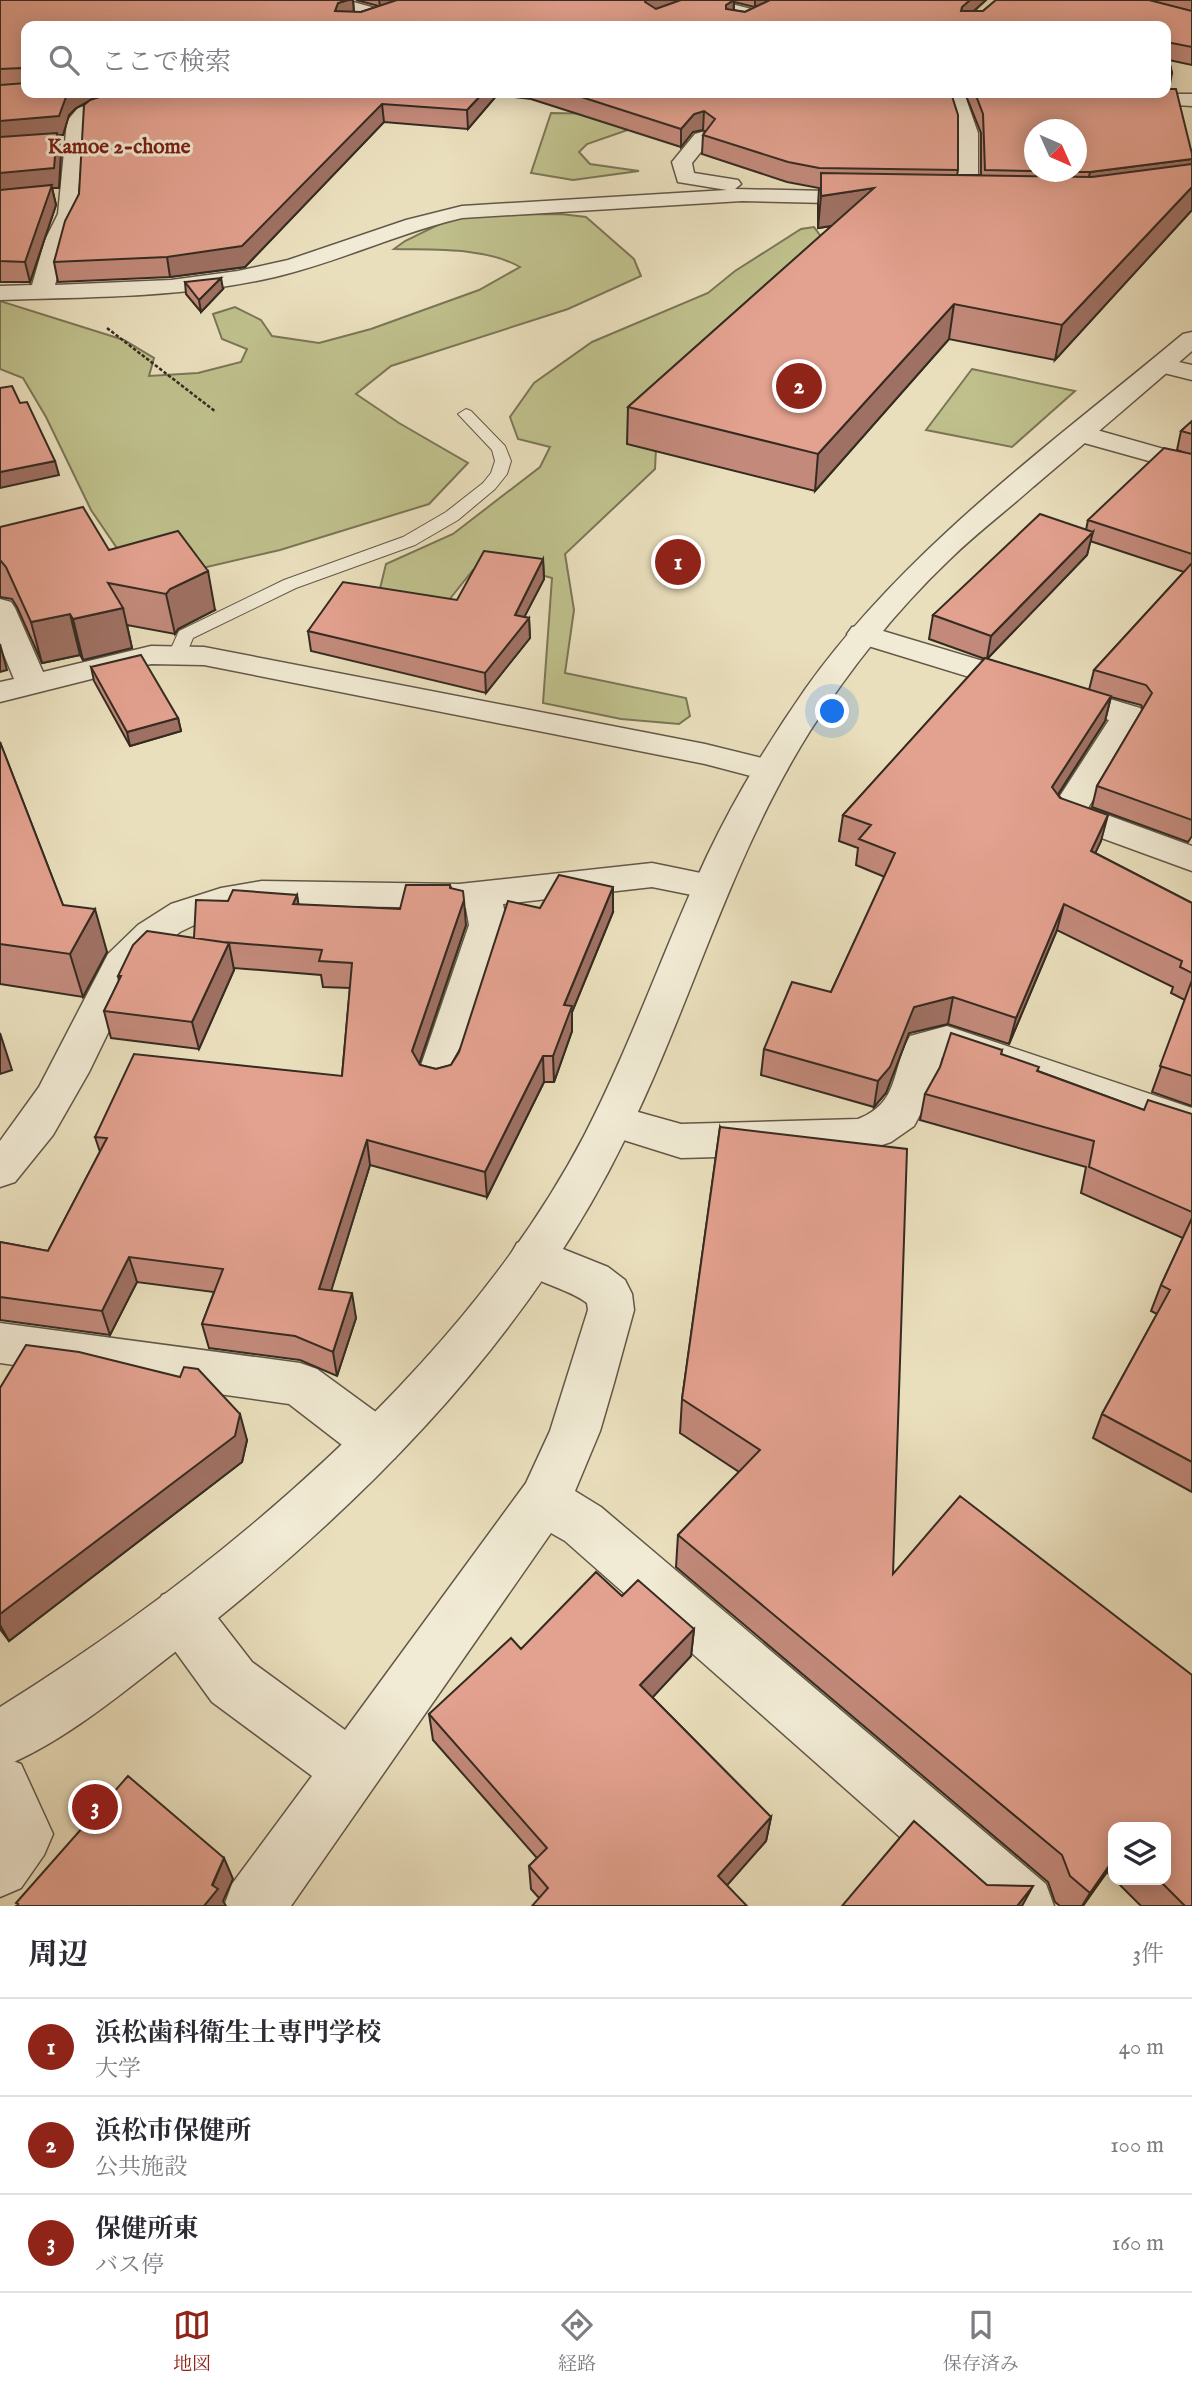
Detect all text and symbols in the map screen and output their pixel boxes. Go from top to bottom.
search box [21,21,1171,98]
icon: search [45,41,83,79]
text: ここで検索 [101,46,231,79]
north arrow [1024,119,1087,182]
district label: Kamoe 2-chome [48,134,191,161]
pin: 2 [776,360,822,412]
pin: 1 [655,536,701,588]
your location [815,694,849,728]
pin: 3 [72,1781,118,1833]
map controls [1108,1822,1171,1885]
button: layers [1108,1822,1171,1885]
text: 周辺 [28,1937,88,1975]
text: 3件 [1132,1940,1164,1969]
text: 浜松歯科衛生士専門学校 [95,2017,381,2050]
text: 1 [47,2033,55,2062]
text: 40 m [1119,2033,1164,2062]
text: 大学 [95,2055,141,2084]
text: 浜松市保健所 [95,2115,251,2148]
text: 2 [46,2131,56,2160]
text: 100 m [1110,2131,1164,2160]
text: 公共施設 [95,2153,187,2182]
text: 保健所東 [95,2213,199,2246]
text: 3 [47,2229,55,2258]
text: 160 m [1112,2229,1164,2258]
text: バス停 [95,2251,164,2280]
tab: 地図 [173,2306,211,2377]
tab: 経路 [558,2306,596,2377]
tab: 保存済み [943,2306,1019,2377]

